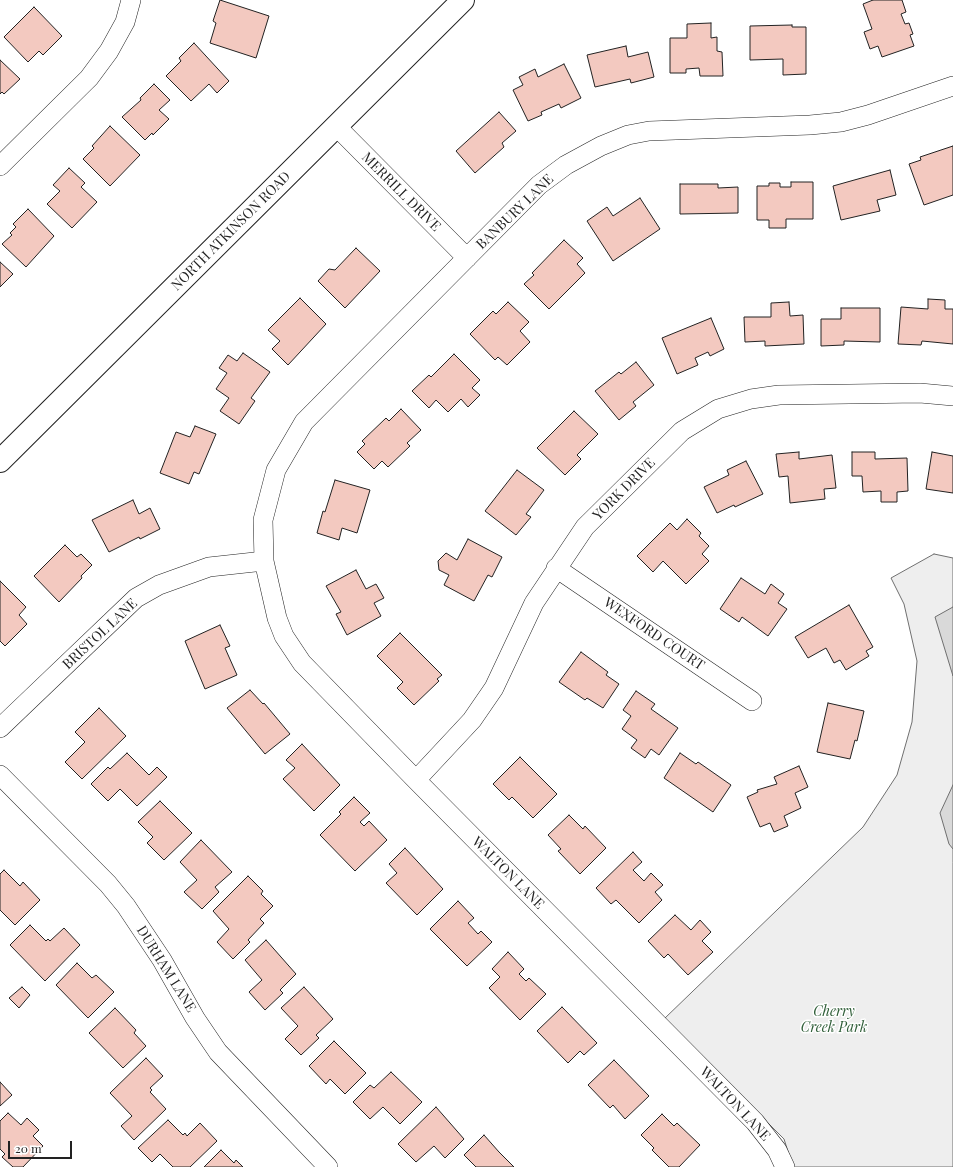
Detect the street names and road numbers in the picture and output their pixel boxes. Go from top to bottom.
street label: MERRILL DRIVE [358,149,444,235]
street label: NORTH ATKINSON ROAD [168,168,294,294]
street label: BANBURY LANE [473,171,557,253]
street label: YORK DRIVE [589,454,659,524]
street label: WEXFORD COURT [600,594,708,674]
street label: BRISTOL LANE [59,595,141,673]
street label: WALTON LANE [468,833,548,913]
street label: DURHAM LANE [133,923,199,1015]
street label: WALTON LANE [696,1063,774,1145]

